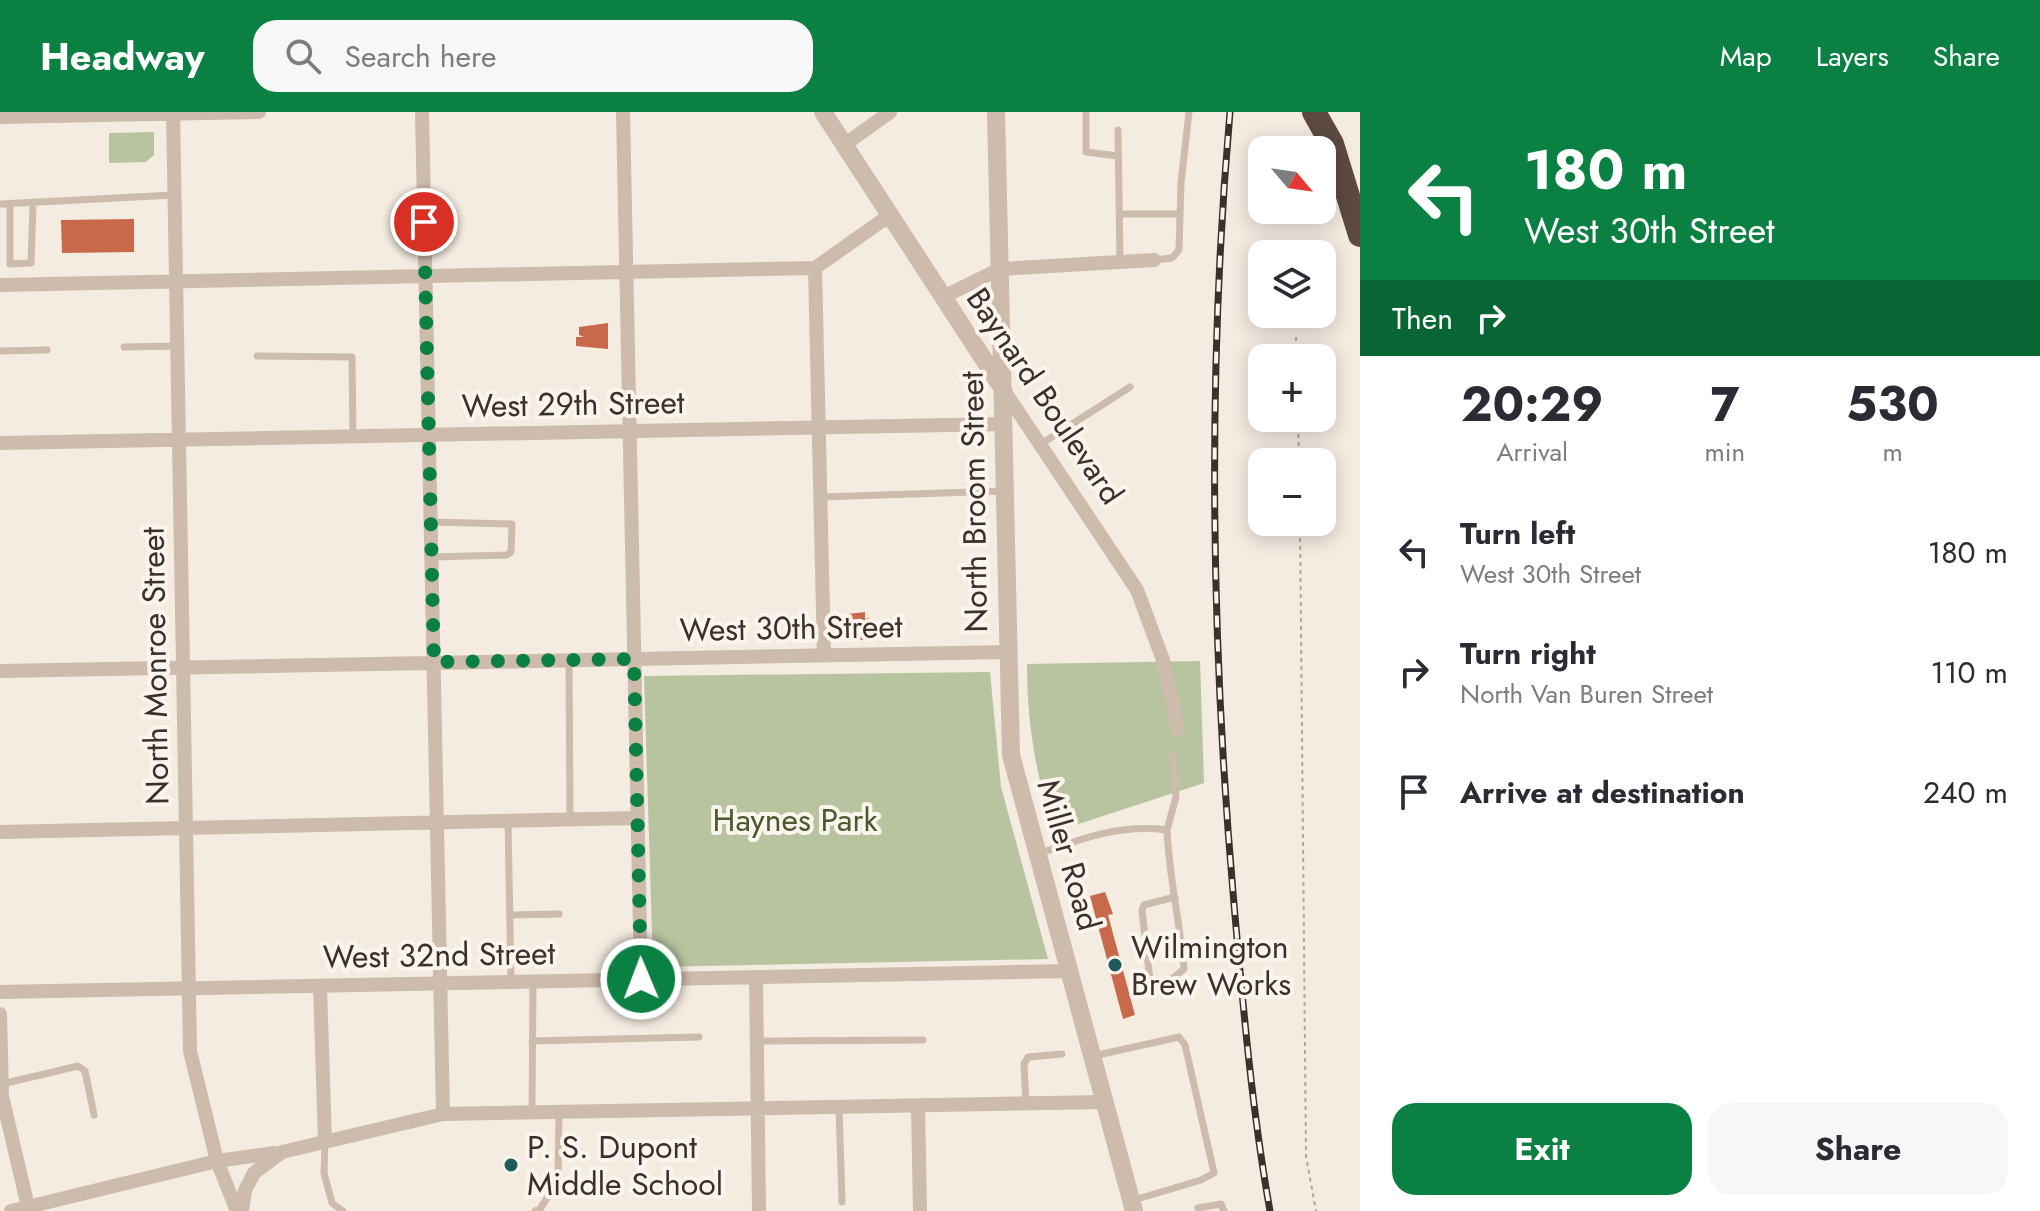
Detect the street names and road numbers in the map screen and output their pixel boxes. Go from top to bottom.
street label: Baynard Boulevard [955,279,1135,513]
street label: North Broom Street [949,371,999,633]
street label: West 29th Street [461,379,685,429]
street label: North Monroe Street [130,526,180,805]
street label: West 30th Street [679,603,903,653]
street label: Miller Road [1026,774,1112,936]
street label: West 32nd Street [322,930,556,980]

